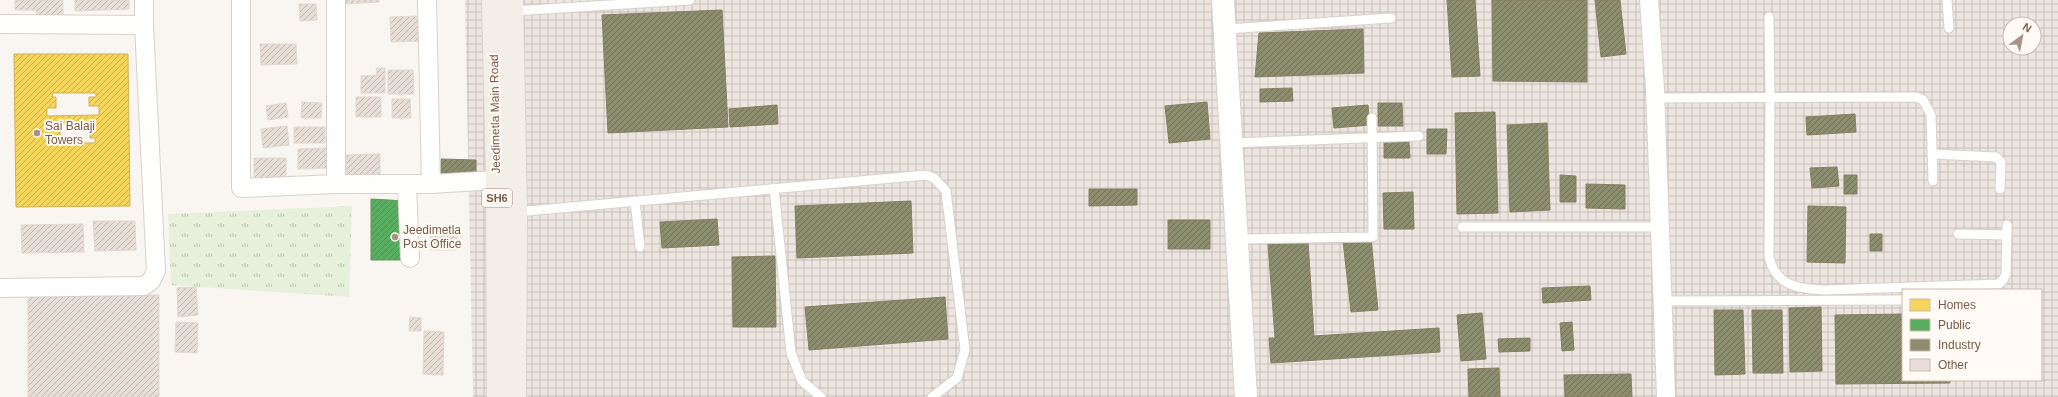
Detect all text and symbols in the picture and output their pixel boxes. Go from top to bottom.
north arrow [2002,16,2042,56]
text: N [2021,20,2034,35]
street label: Jeedimetla Main Road [487,54,503,174]
place label: Sai Balaji Towers [45,119,95,147]
marker: Sai Balaji Towers [32,128,42,138]
road number: SH6 [482,189,512,207]
place label: Jeedimetla Post Office [403,223,462,251]
marker: Jeedimetla Post Office [390,232,400,242]
legend [1902,289,2042,381]
text: Homes [1938,298,1976,312]
text: Public [1938,318,1971,332]
text: Industry [1938,338,1981,352]
text: Other [1938,358,1968,372]

